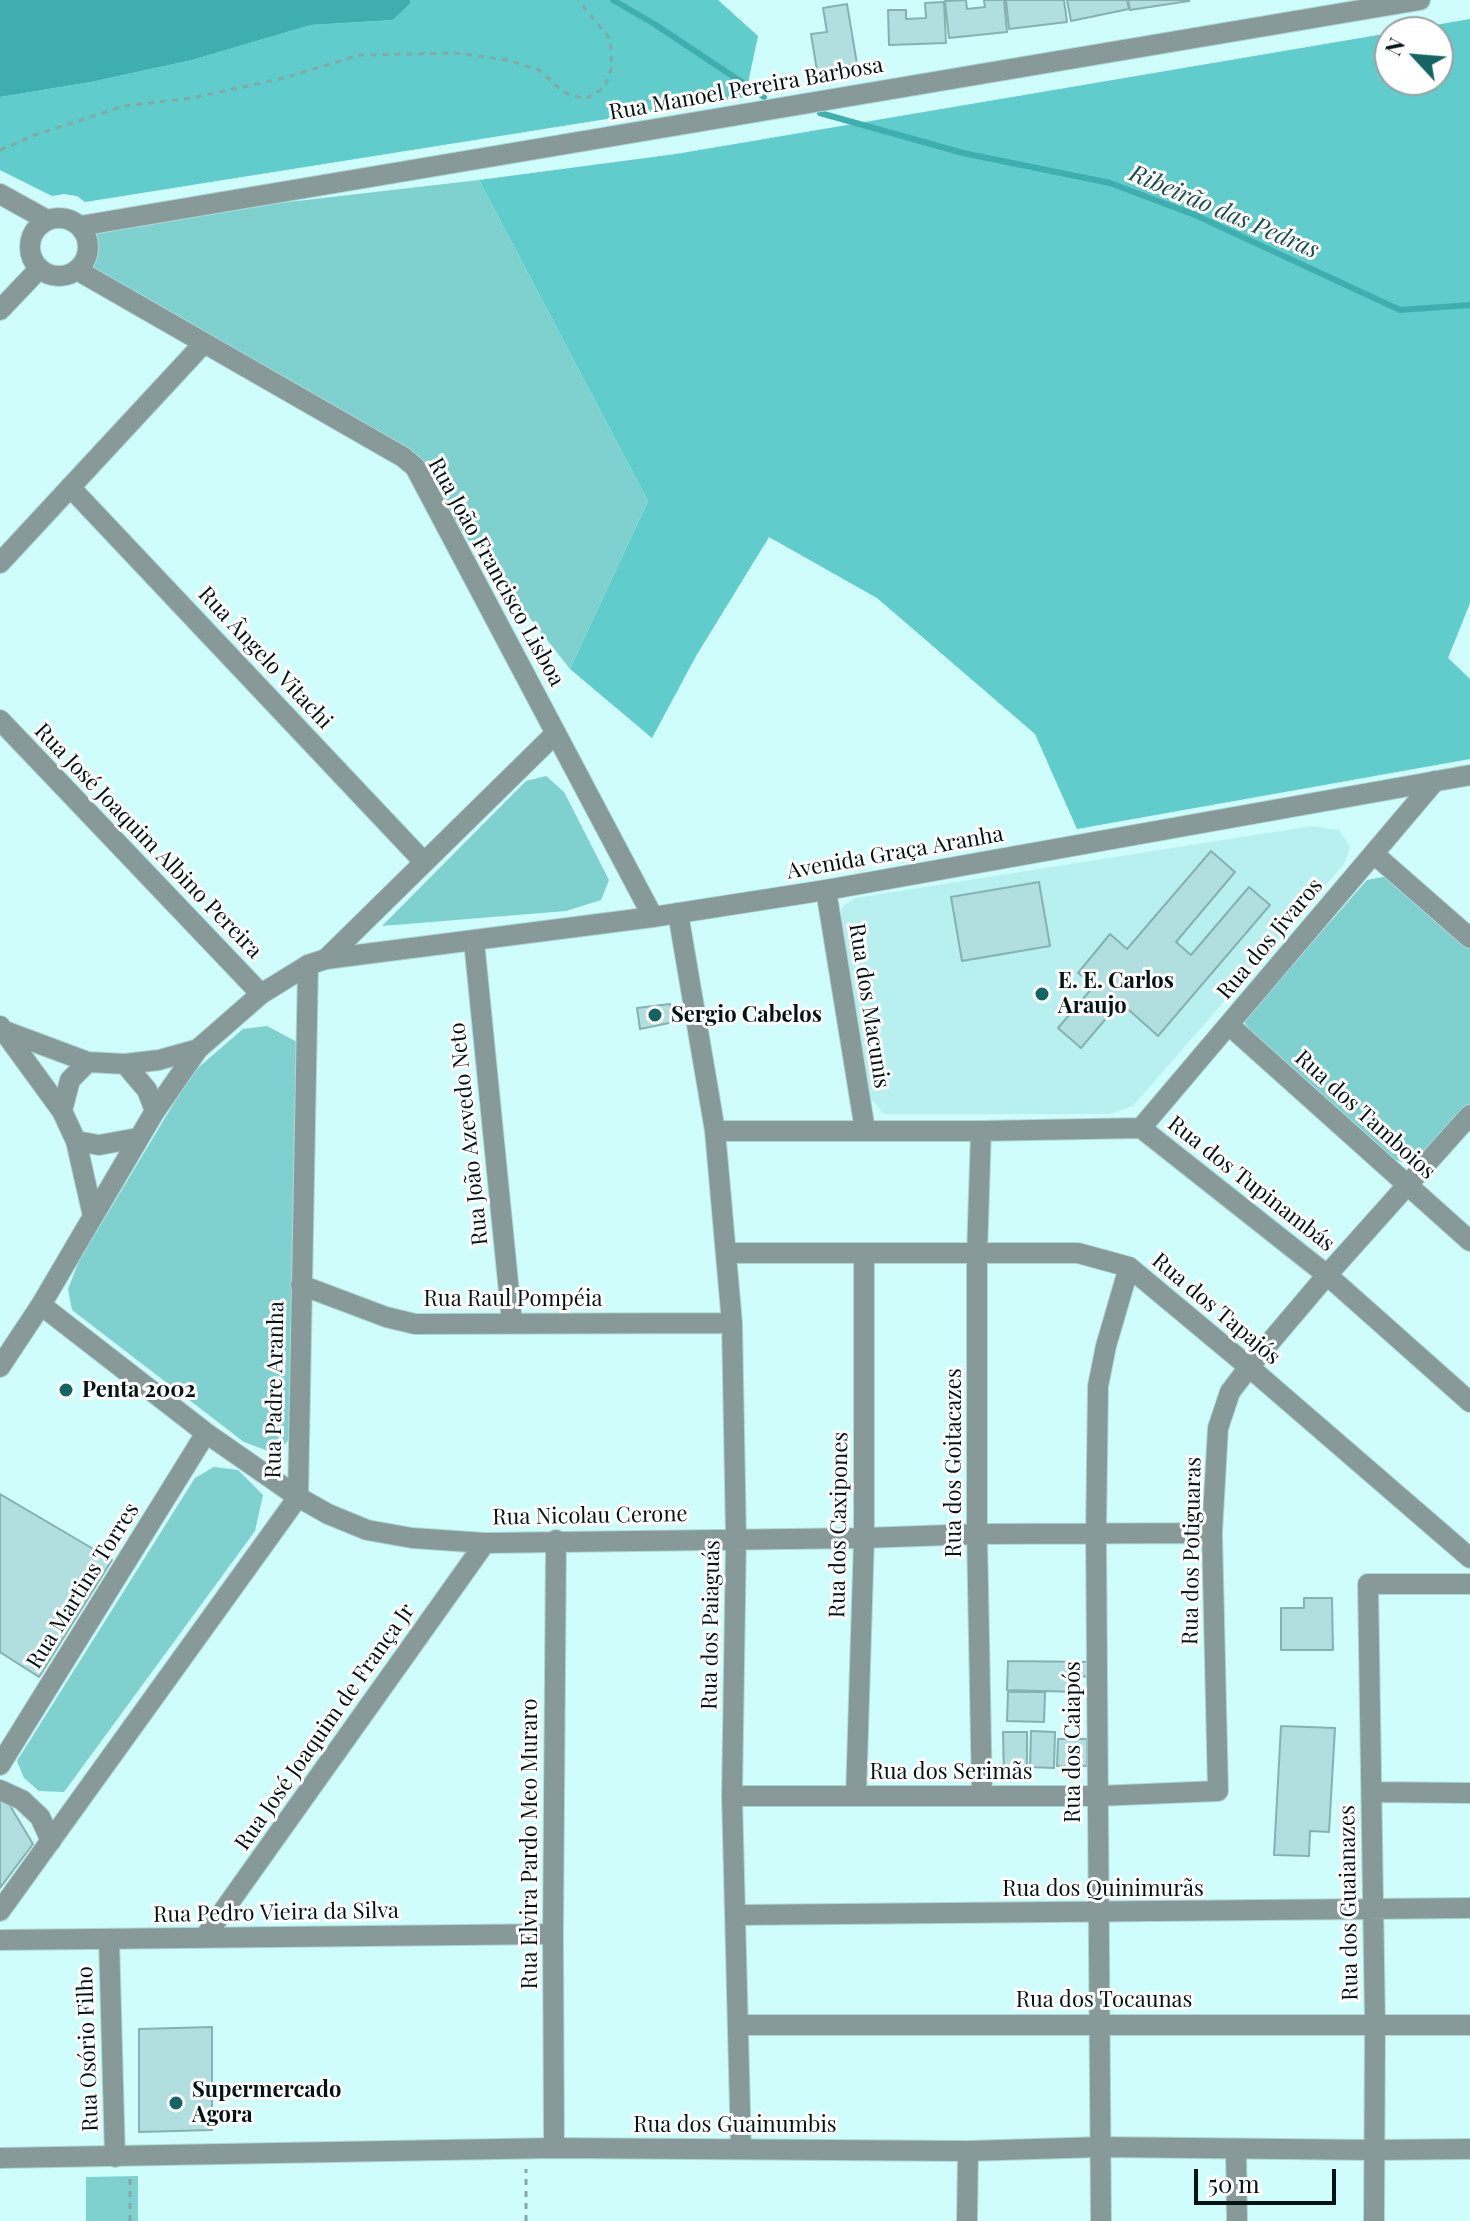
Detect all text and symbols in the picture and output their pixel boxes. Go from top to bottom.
north arrow [1374,16,1454,96]
text: N [1377,33,1411,60]
street label: Rua Manoel Pereira Barbosa [607,52,885,126]
water label: Ribeirão das Pedras [1125,159,1323,265]
street label: Rua João Francisco Lisboa [422,453,570,691]
street label: Rua Ângelo Vitachi [192,581,338,735]
street label: Rua José Joaquim Albino Pereira [29,718,267,964]
street label: Avenida Graça Aranha [785,821,1005,885]
street label: Rua dos Jivaros [1212,873,1328,1005]
street label: Rua dos Macunis [843,922,895,1090]
place label: E. E. Carlos Araujo [1058,968,1174,1020]
marker: E. E. Carlos Araujo [1033,985,1051,1003]
place label: Sergio Cabelos [671,1002,822,1028]
marker: Sergio Cabelos [646,1006,664,1024]
street label: Rua João Azevedo Neto [444,1021,494,1247]
street label: Rua dos Tamboios [1289,1045,1441,1185]
street label: Rua dos Tupinambás [1162,1111,1340,1257]
street label: Rua dos Tapajós [1146,1248,1286,1370]
street label: Rua Raul Pompéia [424,1286,602,1312]
street label: Rua Padre Aranha [260,1301,290,1479]
street label: Rua dos Goitacazes [941,1368,967,1558]
place label: Penta 2002 [82,1377,196,1403]
marker: Penta 2002 [57,1381,75,1399]
street label: Rua dos Caxipones [824,1432,854,1618]
street label: Rua dos Potiguaras [1177,1457,1207,1645]
street label: Rua Martins Torres [21,1498,145,1674]
street label: Rua Nicolau Cerone [492,1501,688,1531]
street label: Rua dos Paiaguás [696,1540,726,1710]
street label: Rua José Joaquim de França Jr [230,1599,420,1855]
street label: Rua dos Caiapós [1060,1661,1086,1823]
street label: Rua Elvira Pardo Meo Muraro [517,1698,543,1990]
street label: Rua dos Serimãs [869,1759,1033,1785]
street label: Rua dos Guaianazes [1334,1805,1364,2001]
street label: Rua dos Quinimurãs [1002,1876,1204,1902]
street label: Rua Pedro Vieira da Silva [153,1898,399,1928]
street label: Rua Osório Filho [72,1966,104,2132]
street label: Rua dos Tocaunas [1016,1987,1192,2013]
place label: Supermercado Agora [192,2077,341,2128]
marker: Supermercado Agora [167,2094,185,2112]
street label: Rua dos Guainumbis [633,2112,837,2138]
scale bar [1198,2153,1340,2203]
text: 50 m [1208,2167,1260,2199]

